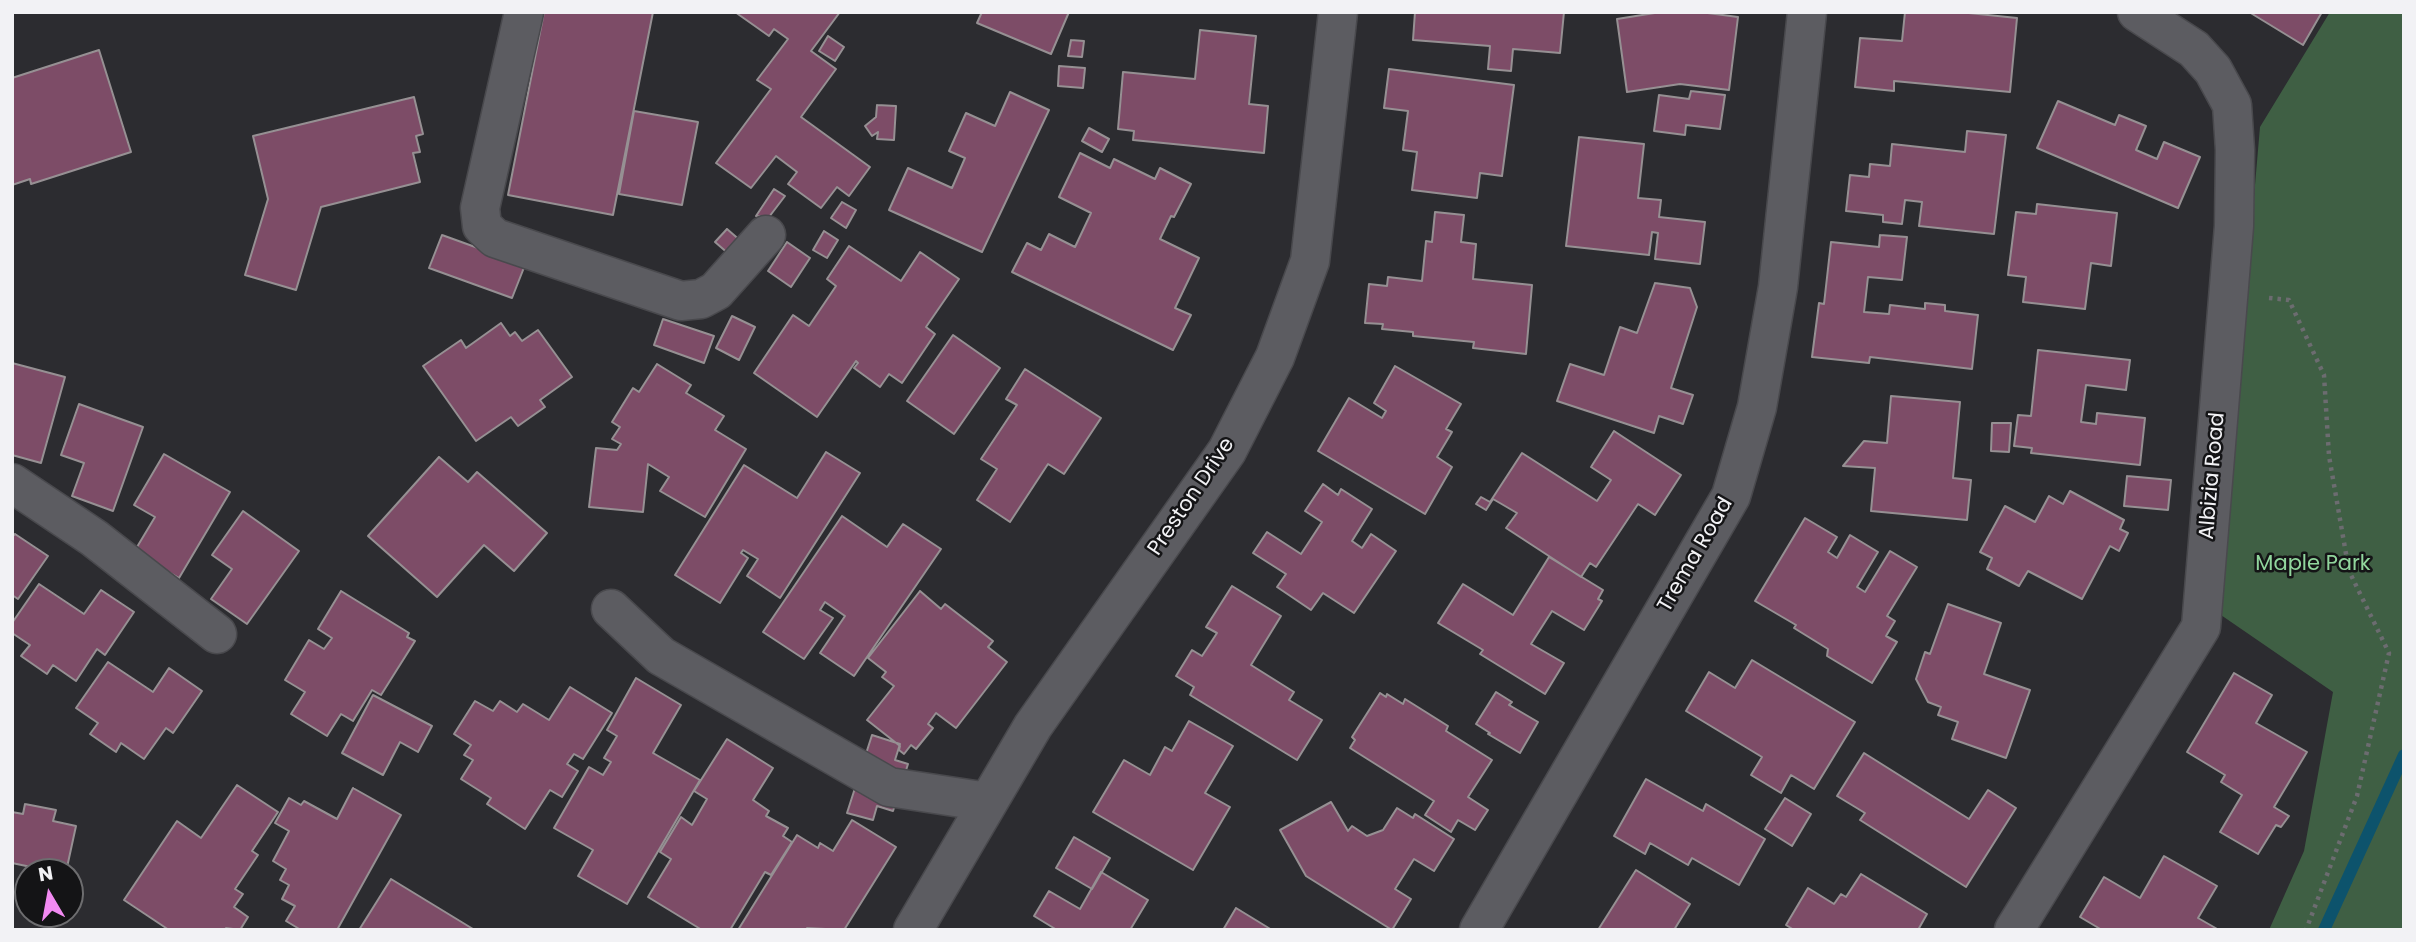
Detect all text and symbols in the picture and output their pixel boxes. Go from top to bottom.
street label: Albizia Road [2195,411,2231,541]
street label: Preston Drive [1143,433,1241,561]
street label: Trema Road [1653,493,1739,617]
park label: Maple Park [2255,552,2371,578]
north arrow [14,858,84,928]
text: N [36,859,55,888]

